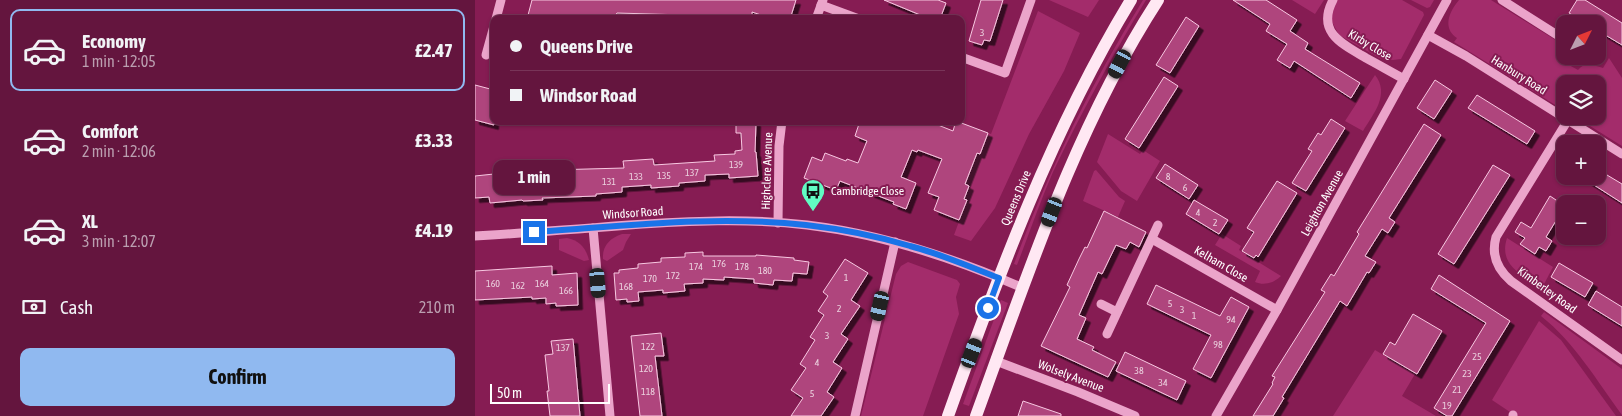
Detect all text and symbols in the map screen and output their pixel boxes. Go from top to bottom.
north arrow [1556,15,1606,65]
map controls [1556,15,1606,245]
house number: 3 [980,27,985,38]
street label: Kirby Close [1346,27,1394,63]
icon: car [22,28,67,73]
text: Economy [82,30,146,52]
text: Queens Drive [540,35,633,57]
text: £2.47 [415,39,453,61]
car [1106,47,1133,81]
text: 1 min · 12:05 [82,52,156,70]
street label: Hanbury Road [1489,52,1549,98]
button: layers [1556,75,1606,125]
text: Windsor Road [540,84,636,106]
icon: car [22,118,67,163]
text: Comfort [82,120,138,142]
text: £3.33 [415,129,453,151]
street label: Highclere Avenue [759,132,775,210]
button: + [1556,135,1606,185]
text: 2 min · 12:06 [82,142,156,160]
house number: 139 [729,159,743,170]
callout: 1 min [493,160,575,194]
house number: 137 [685,167,699,178]
street label: Leighton Avenue [1298,167,1346,239]
text: 1 min [518,168,550,186]
street label: Queens Drive [998,168,1034,228]
house number: 135 [657,170,671,181]
house number: 133 [629,171,643,182]
house number: 8 [1166,171,1171,182]
house number: 131 [602,176,616,187]
bus stop icon: Cambridge Close [800,178,826,212]
house number: 6 [1183,182,1188,193]
place label: Cambridge Close [831,184,904,198]
car [1039,195,1064,229]
button: − [1556,195,1606,245]
street label: Windsor Road [602,204,664,222]
house number: 4 [1196,207,1201,218]
icon: car [22,208,67,253]
text: XL [82,210,98,232]
house number: 2 [1213,217,1218,228]
text: £4.19 [415,219,453,241]
route end [523,221,545,243]
text: 3 min · 12:07 [82,232,156,250]
street label: Kelham Close [1192,243,1250,285]
house number: 176 [712,258,726,269]
house number: 174 [689,261,703,272]
house number: 178 [735,261,749,272]
street label: Kimberley Road [1515,264,1579,316]
house number: 180 [758,265,772,276]
car [589,267,606,299]
house number: 172 [666,270,680,281]
house number: 1 [844,272,849,283]
house number: 170 [643,273,657,284]
house number: 160 [486,278,500,289]
house number: 164 [535,278,549,289]
house number: 162 [511,280,525,291]
house number: 168 [619,281,633,292]
house number: 166 [559,285,573,296]
car [869,290,890,322]
icon: cash [20,293,48,321]
text: Cash [60,296,93,318]
route start [977,297,999,319]
text: 210 m [419,298,455,316]
house number: 5 [1168,298,1173,309]
house number: 2 [837,303,842,314]
house number: 3 [1180,304,1185,315]
house number: 1 [1192,310,1197,321]
house number: 94 [1226,314,1236,325]
house number: 3 [825,330,830,341]
car [959,336,984,370]
house number: 98 [1213,339,1223,350]
house number: 122 [641,341,655,352]
house number: 137 [556,342,570,353]
button: Confirm [20,348,455,406]
house number: 25 [1472,351,1482,362]
house number: 4 [815,357,820,368]
street label: Wolsely Avenue [1036,357,1106,395]
house number: 120 [639,363,653,374]
house number: 38 [1134,365,1144,376]
house number: 23 [1462,368,1472,379]
house number: 34 [1158,377,1168,388]
scale bar [490,381,610,404]
house number: 21 [1452,384,1462,395]
text: 50 m [497,385,522,401]
house number: 118 [641,386,655,397]
house number: 5 [810,388,815,399]
house number: 19 [1442,400,1452,411]

